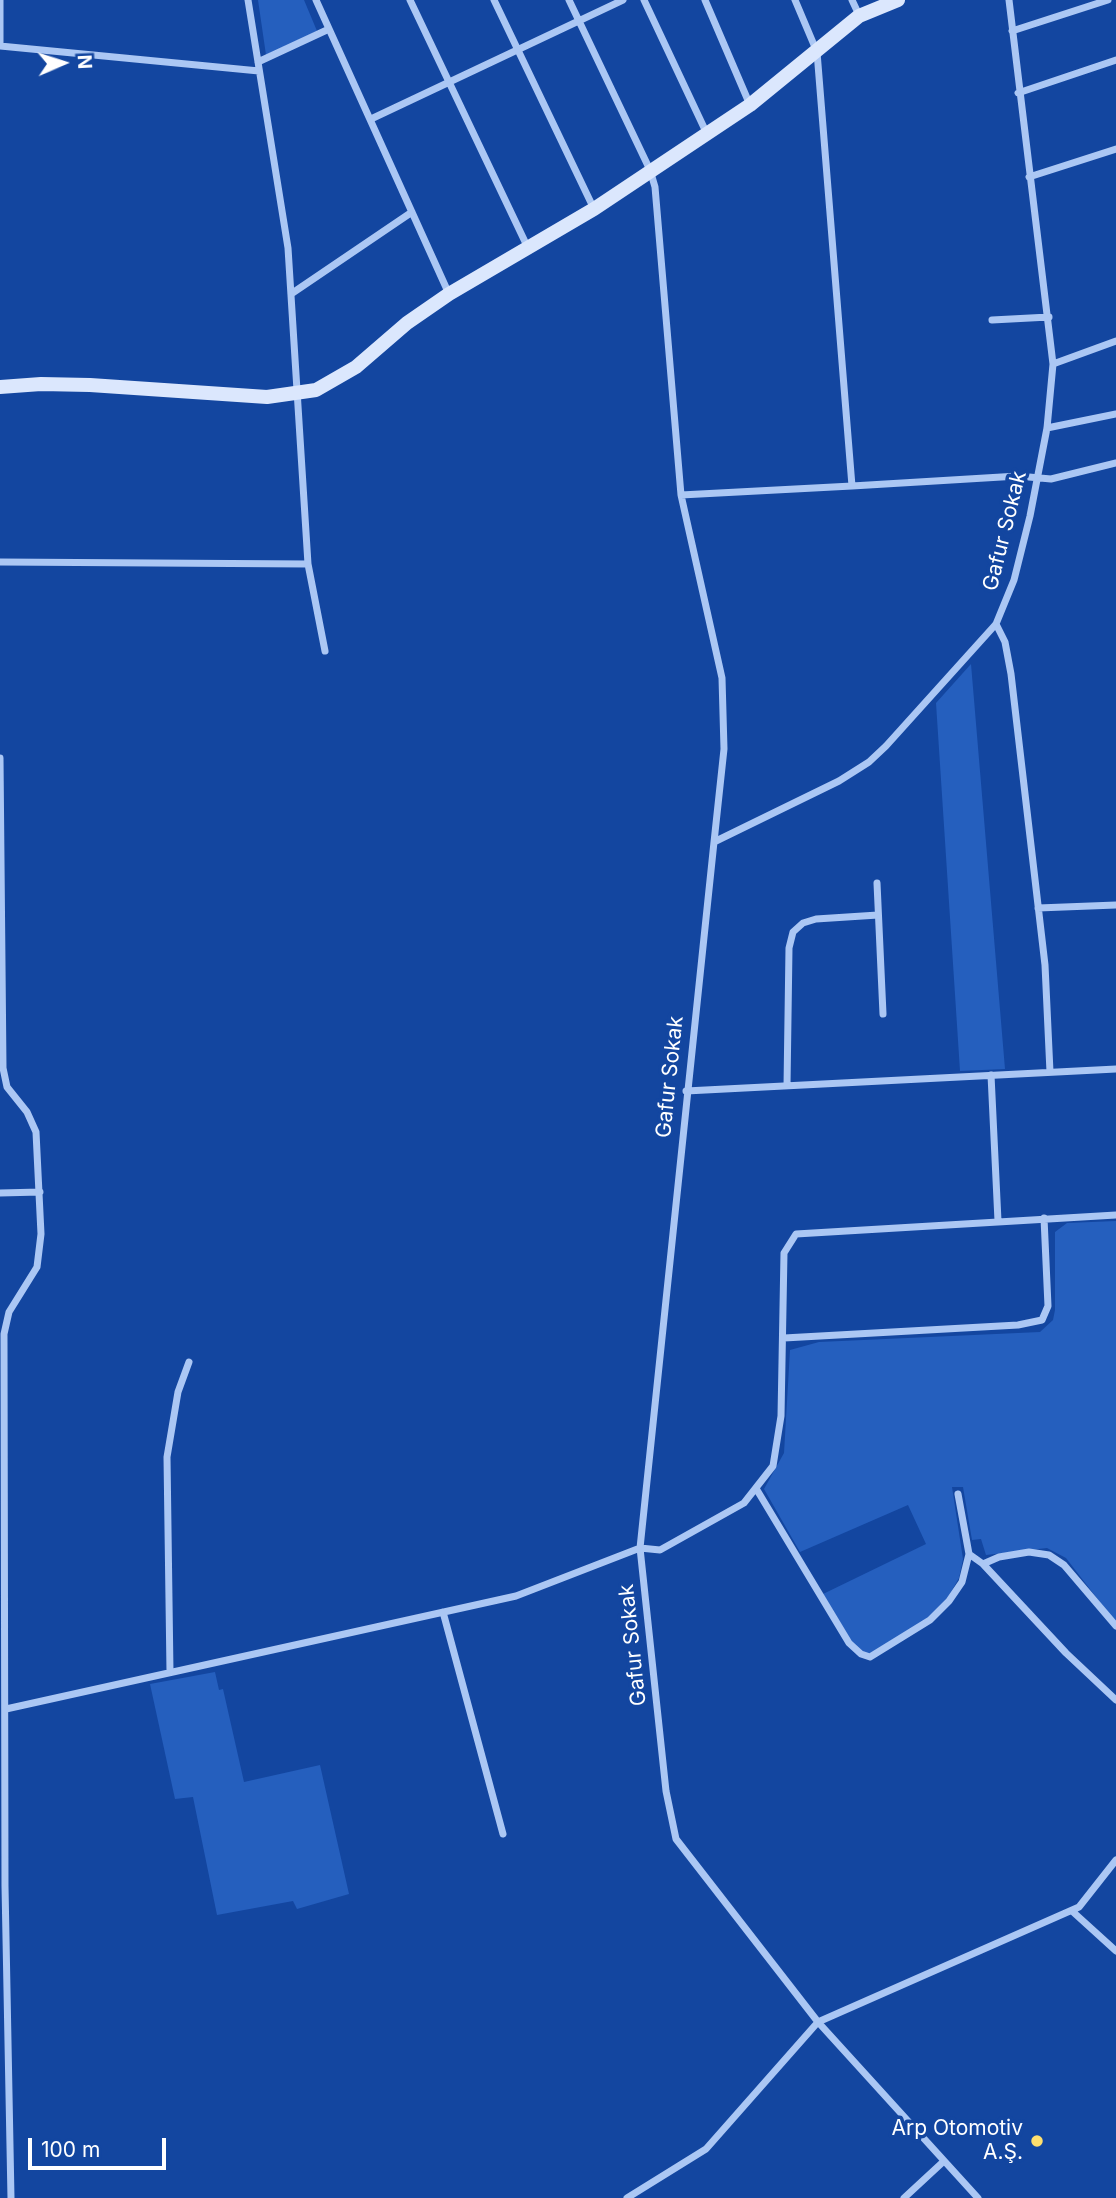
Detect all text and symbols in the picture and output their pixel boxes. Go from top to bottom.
north arrow [28,28,98,98]
text: N [73,54,96,70]
street label: Gafur Sokak [978,469,1032,593]
street label: Gafur Sokak [651,1015,689,1139]
street label: Gafur Sokak [614,1583,652,1707]
place label: Arp Otomotiv A.Ş. [891,2116,1023,2166]
scale bar [32,2124,170,2168]
marker: Arp Otomotiv A.Ş. [1029,2133,1045,2149]
text: 100 m [41,2137,100,2162]

